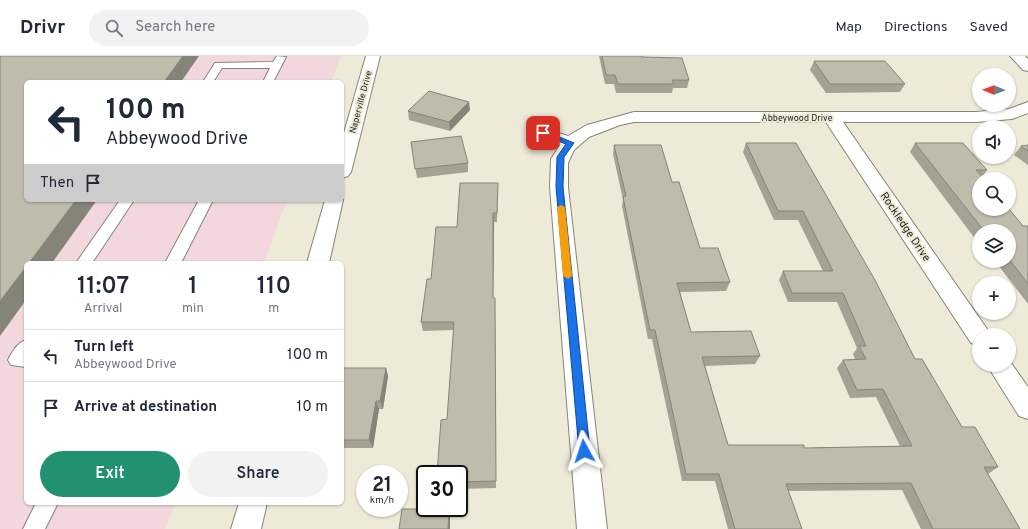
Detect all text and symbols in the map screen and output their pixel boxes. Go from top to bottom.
search box [89,10,369,46]
text: Drivr [20,16,65,40]
icon: search [103,17,125,39]
text: Search here [135,18,215,37]
text: Map [836,19,862,36]
text: Directions [884,19,948,36]
text: Saved [970,19,1008,36]
north arrow [972,68,1016,112]
map controls [972,68,1016,372]
street label: Naperville Drive [347,69,375,135]
text: 100 m [106,93,186,129]
icon: left [40,96,92,148]
street label: Abbeywood Drive [762,113,833,124]
pin [526,116,560,150]
button: sound [972,120,1016,164]
icon: arrive [532,122,554,144]
text: Abbeywood Drive [106,128,248,151]
icon: arrive [82,172,104,194]
button: search [972,172,1016,216]
text: Then [40,174,74,193]
street label: Rockledge Drive [877,190,933,264]
button: layers [972,224,1016,268]
text: 11:07 [77,272,129,302]
text: 1 [188,272,198,302]
text: 110 [257,272,291,302]
button: + [972,276,1016,320]
text: Arrival [84,301,122,317]
text: min [182,301,204,317]
text: m [268,301,279,317]
button: − [972,328,1016,372]
text: Turn left [74,338,134,357]
icon: left [40,345,62,367]
text: 100 m [287,346,328,365]
text: Abbeywood Drive [74,357,177,373]
icon: arrive [40,397,62,419]
text: Arrive at destination [74,398,217,417]
text: 10 m [297,398,328,417]
position arrow [563,430,605,472]
button: Exit [40,451,180,497]
button: Share [188,451,328,497]
speed limit sign: 30 [416,465,468,517]
text: 21 [372,473,392,499]
text: km/h [370,494,394,507]

